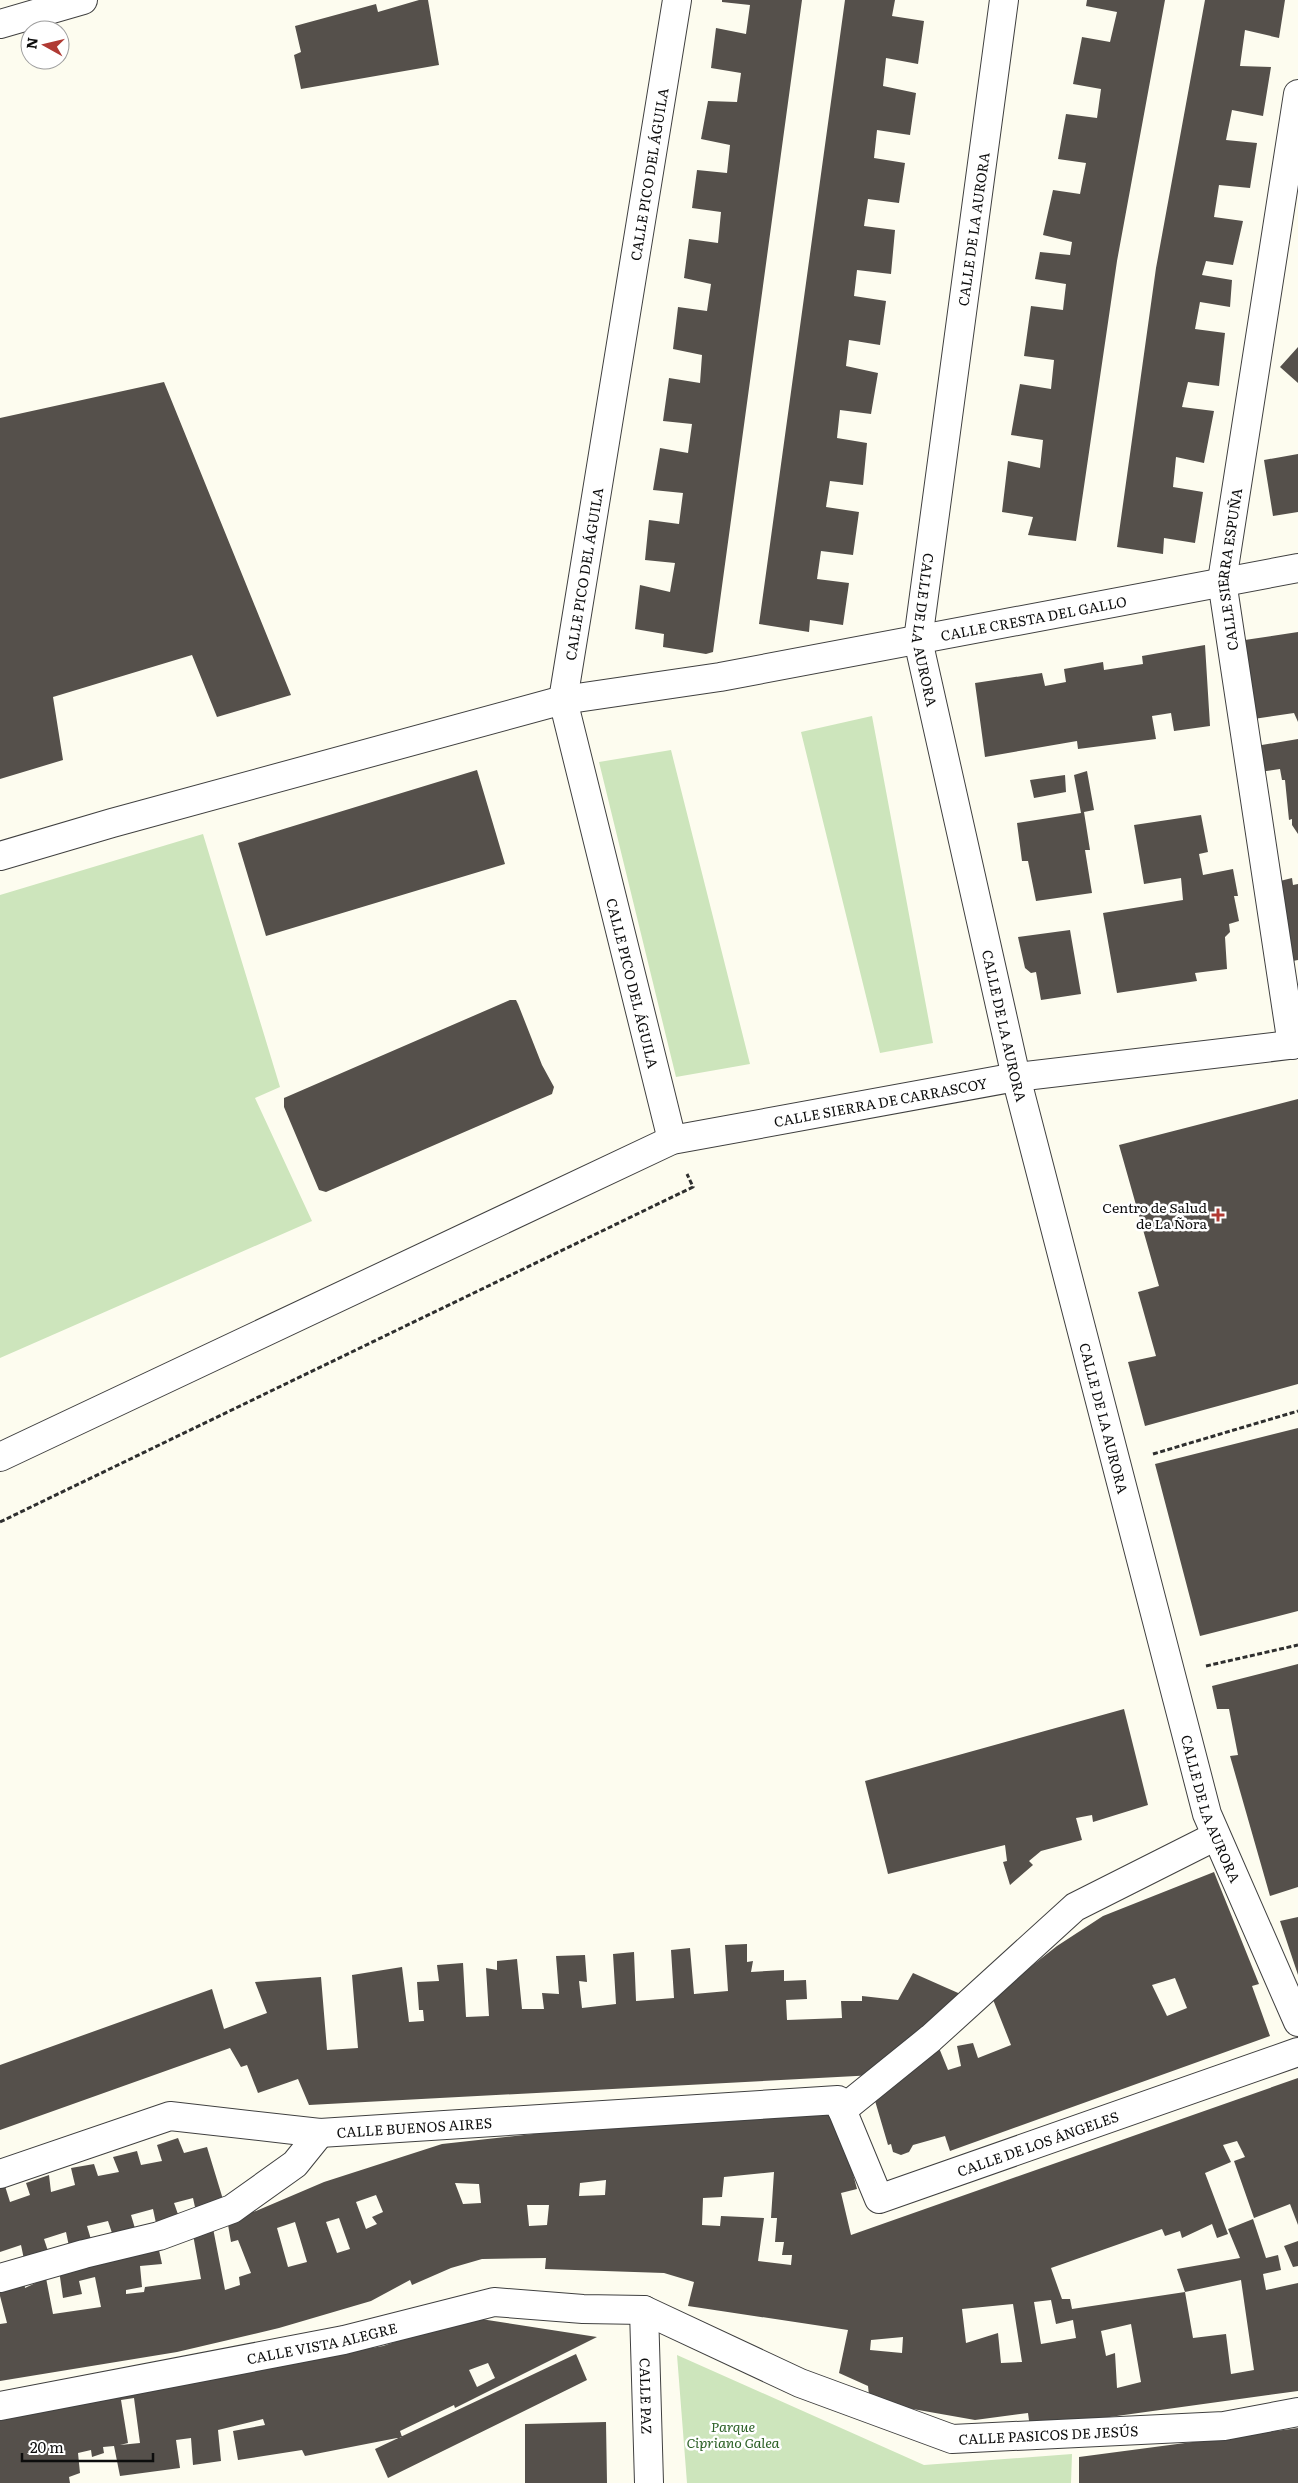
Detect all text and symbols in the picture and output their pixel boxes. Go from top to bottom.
north arrow [20,20,70,70]
text: N [20,36,42,50]
street label: CALLE PICO DEL ÁGUILA [625,86,673,262]
street label: CALLE DE LA AURORA [952,150,994,307]
street label: CALLE PICO DEL ÁGUILA [560,485,608,662]
street label: CALLE SIERRA ESPUÑA [1212,486,1246,652]
street label: CALLE DE LA AURORA [908,552,943,709]
street label: CALLE CRESTA DEL GALLO [939,591,1128,645]
street label: CALLE PICO DEL ÁGUILA [602,896,664,1071]
street label: CALLE DE LA AURORA [978,948,1032,1104]
street label: CALLE SIERRA DE CARRASCOY [772,1072,989,1131]
place label: Centro de Salud de La Ñora [1102,1197,1207,1233]
marker: Centro de Salud de La Ñora [1211,1208,1225,1222]
street label: CALLE DE LA AURORA [1075,1340,1134,1497]
street label: CALLE DE LA AURORA [1177,1732,1246,1886]
street label: CALLE DE LOS ÁNGELES [954,2106,1121,2181]
street label: CALLE BUENOS AIRES [336,2112,493,2142]
street label: CALLE VISTA ALEGRE [245,2317,399,2368]
street label: CALLE PAZ [635,2357,658,2434]
park label: Parque Cipriano Galea [686,2416,780,2452]
street label: CALLE PASICOS DE JESÚS [958,2420,1139,2449]
scale bar [22,2430,154,2462]
text: 20 m [30,2435,64,2458]

